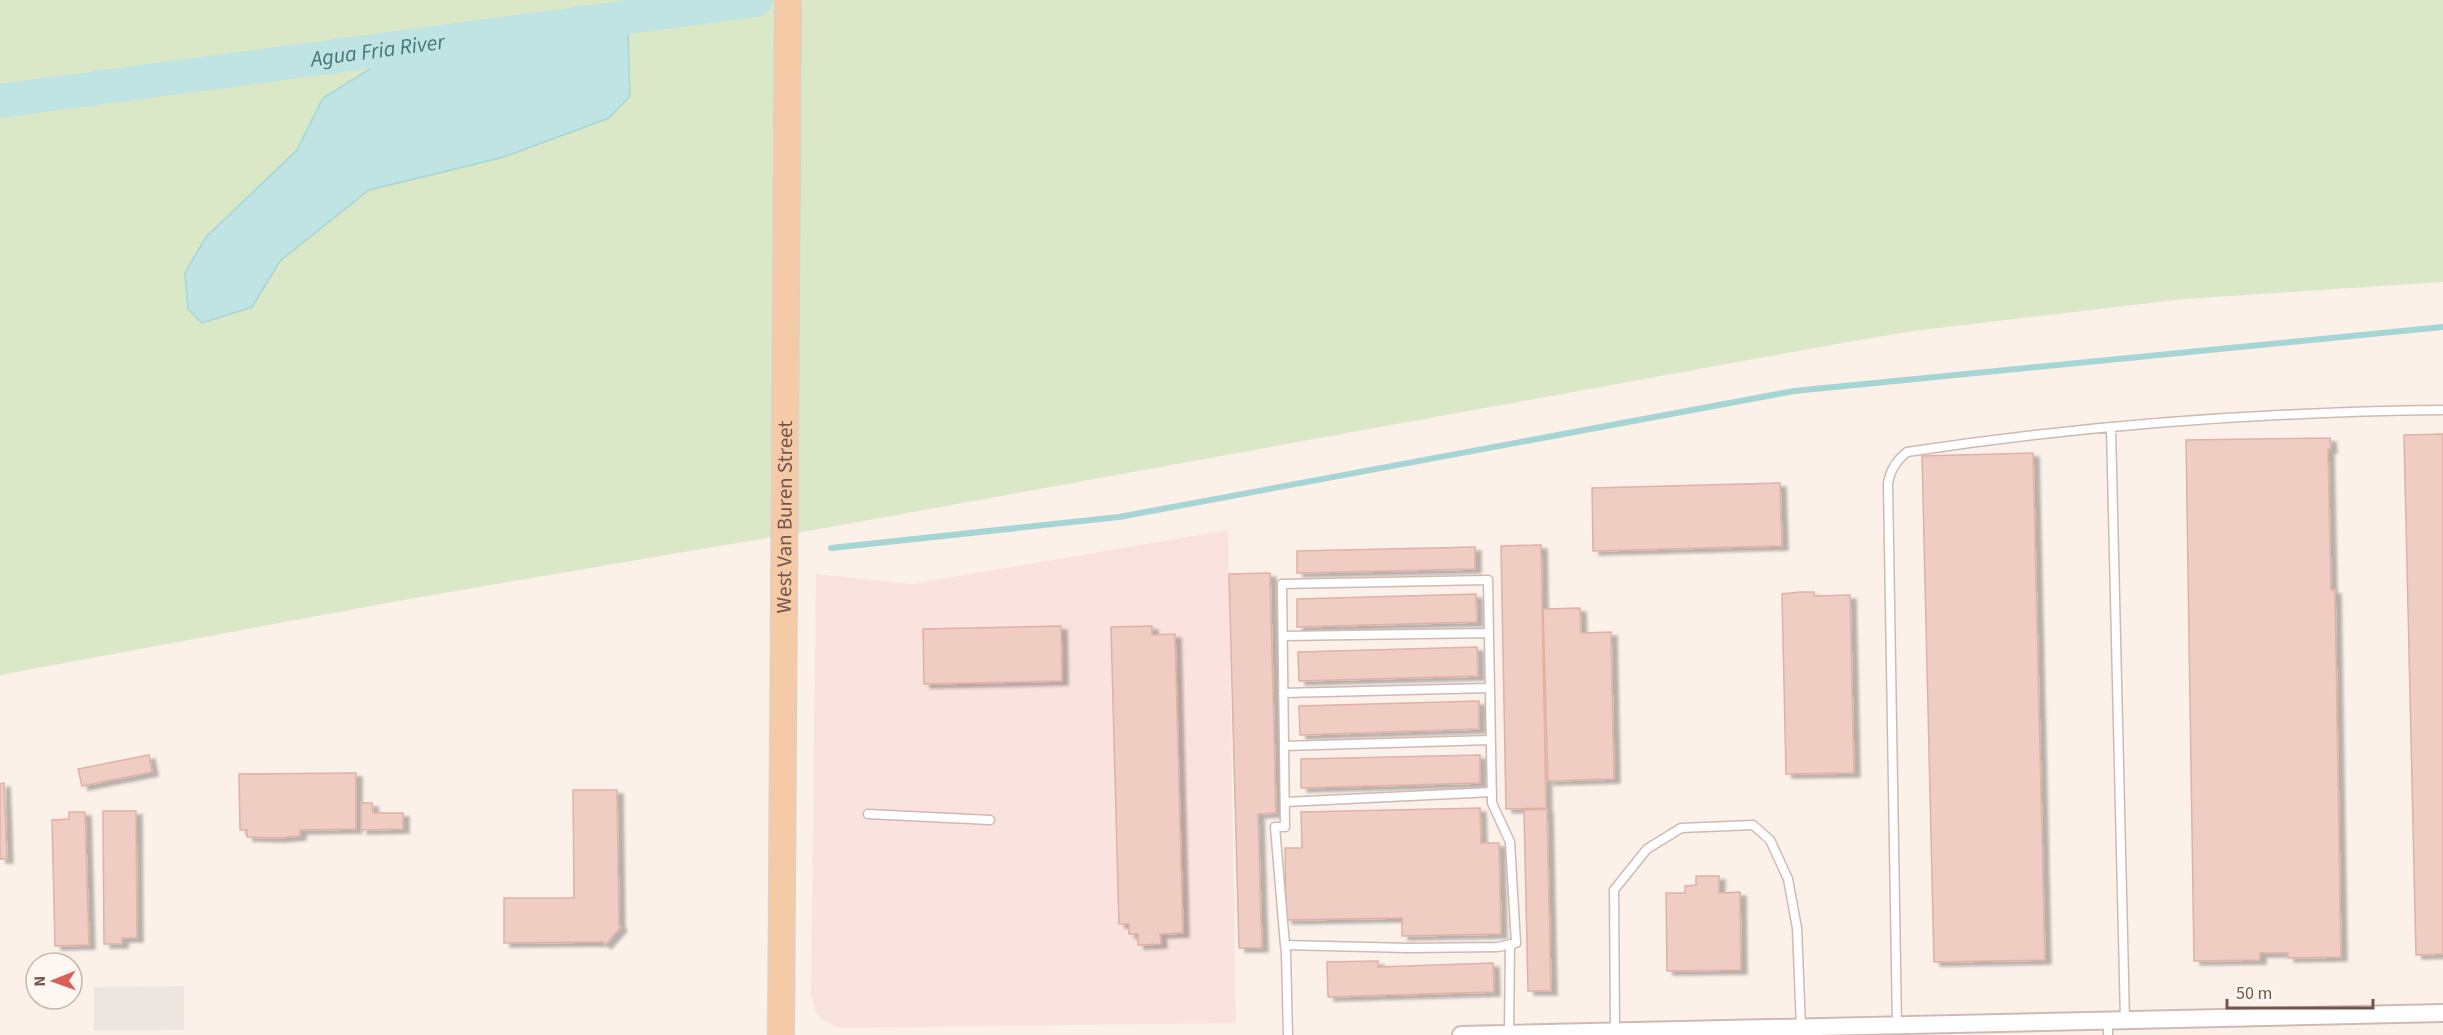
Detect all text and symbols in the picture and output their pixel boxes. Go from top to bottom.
water label: Agua Fria River [307,26,448,76]
street label: West Van Buren Street [769,420,800,614]
north arrow [24,951,84,1011]
scale bar [2227,972,2372,1010]
text: N [29,976,51,987]
text: 50 m [2236,981,2272,1006]

